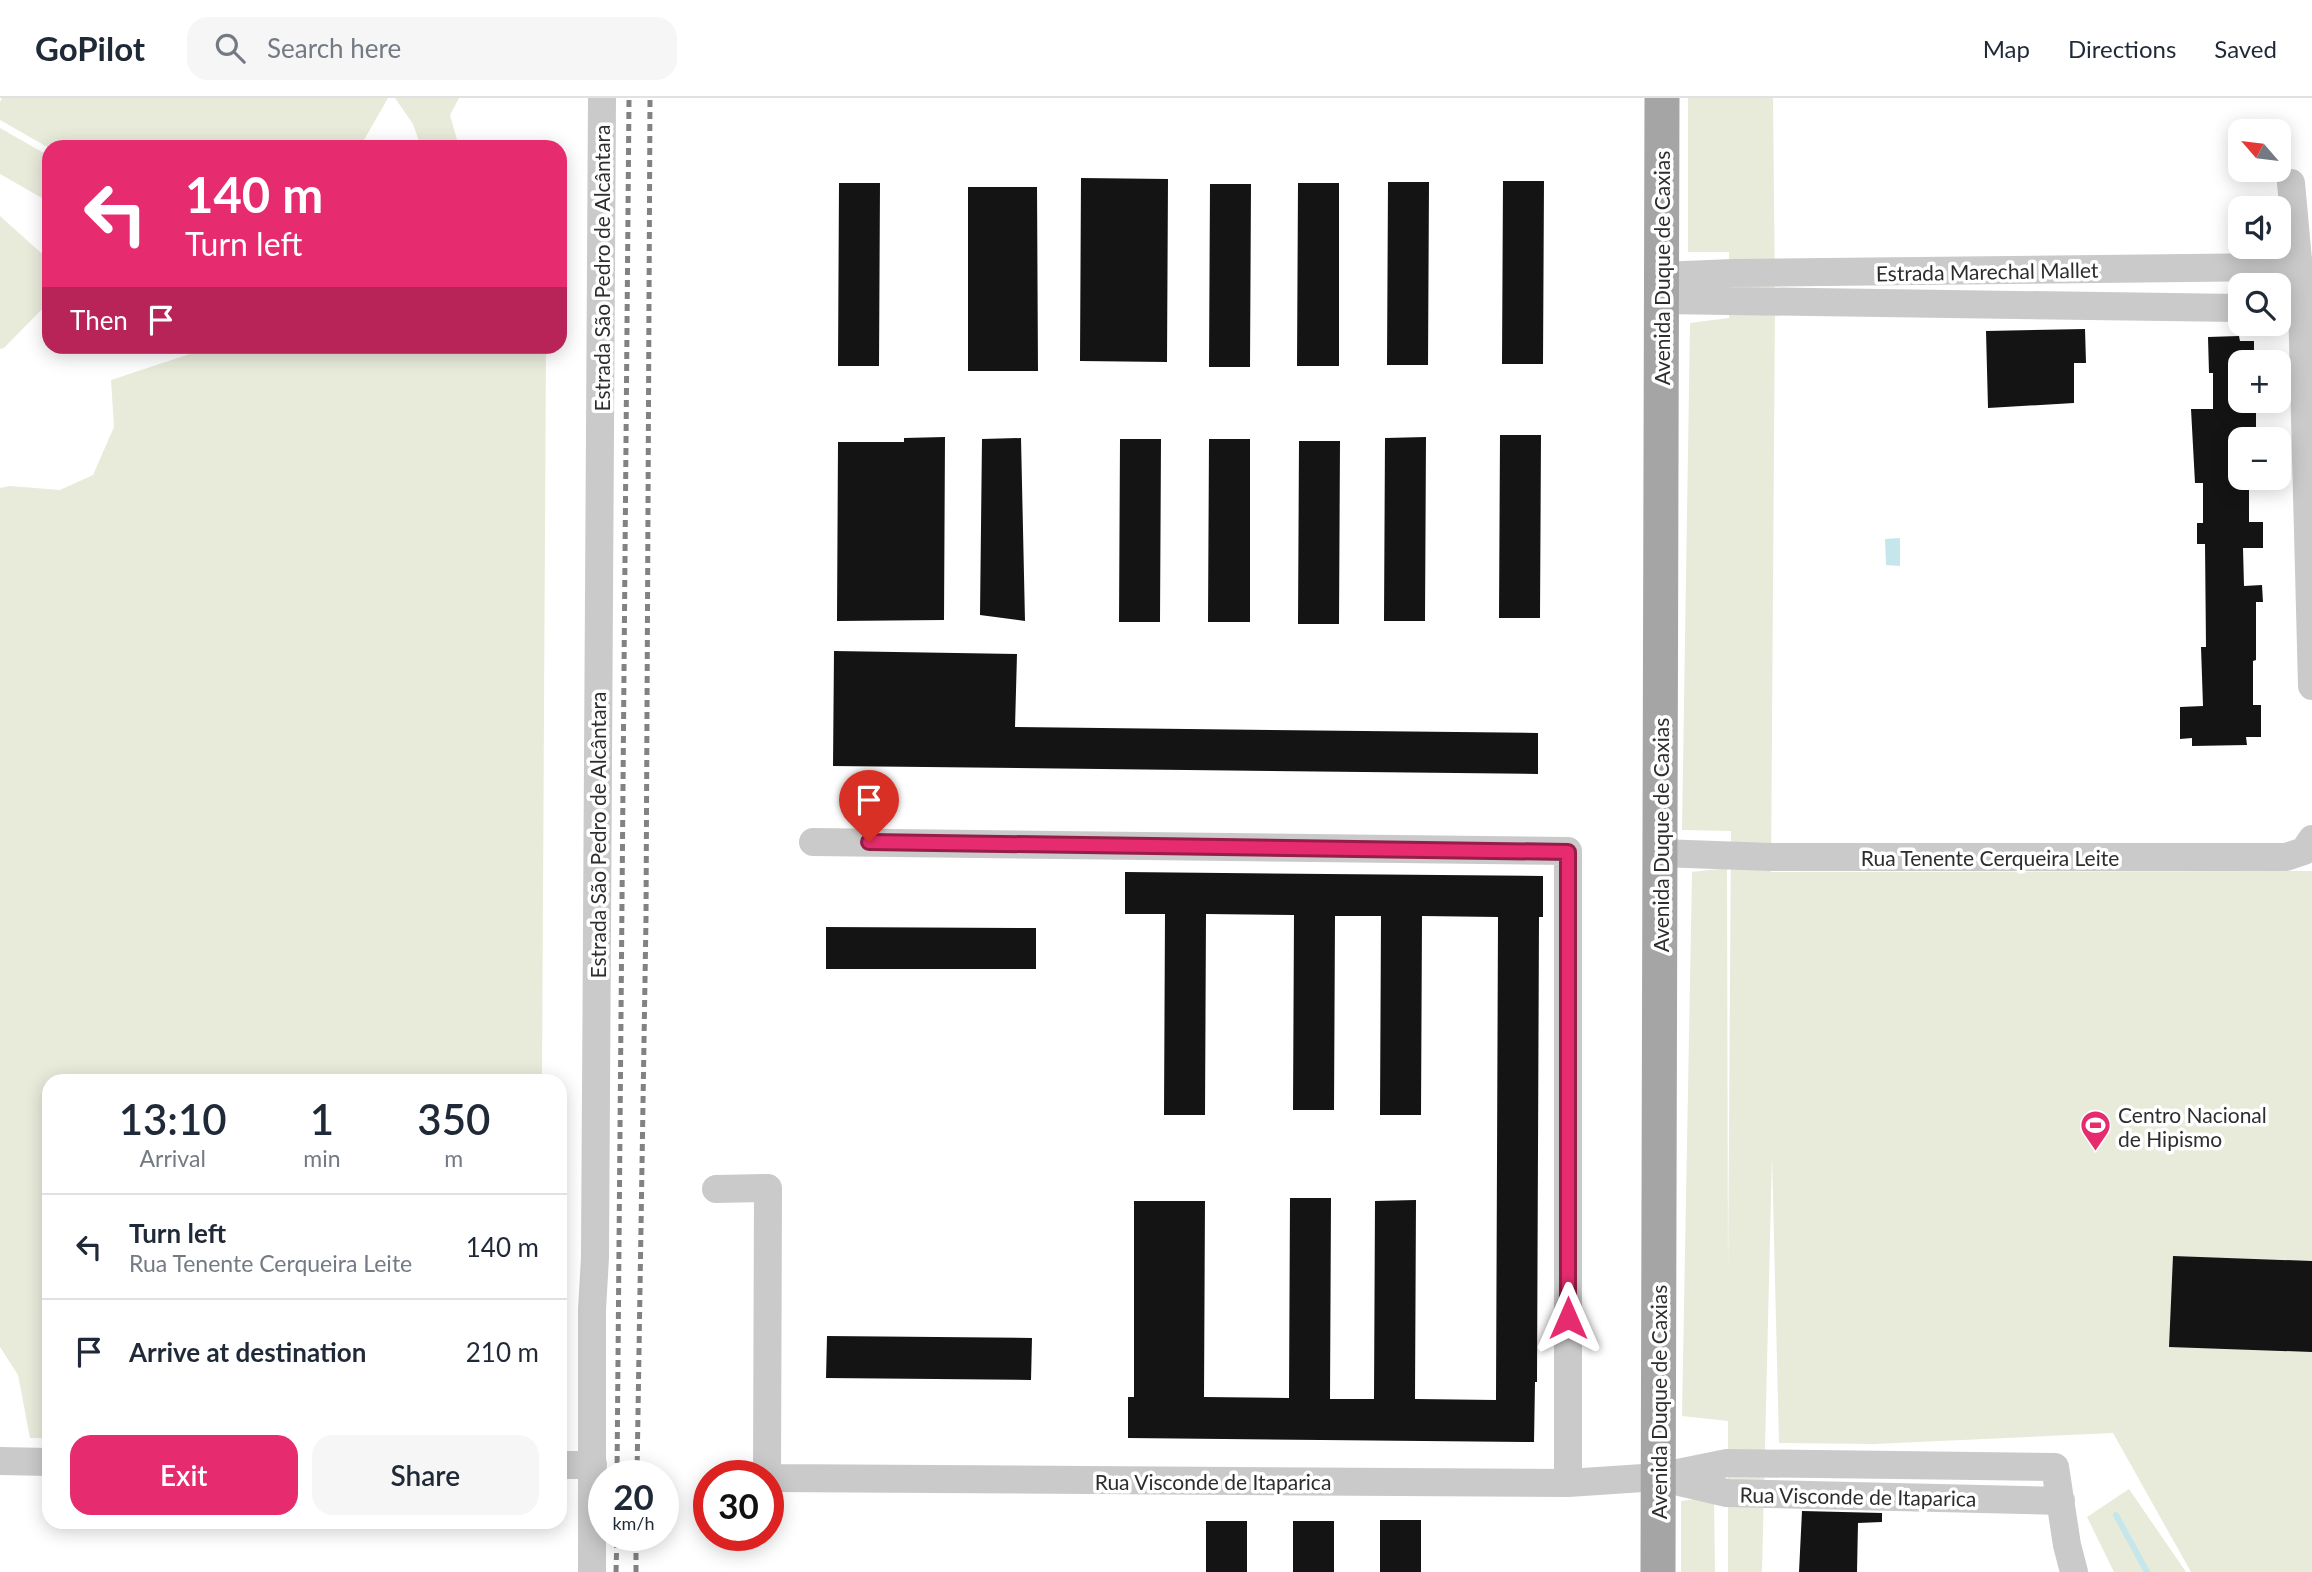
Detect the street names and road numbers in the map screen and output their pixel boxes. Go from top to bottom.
street label: Estrada São Pedro de Alcântara [589,125,614,412]
street label: Avenida Duque de Caxias [1649,151,1674,385]
street label: Estrada Marechal Mallet [1876,257,2099,285]
street label: Estrada São Pedro de Alcântara [585,692,610,979]
street label: Avenida Duque de Caxias [1648,718,1673,952]
street label: Rua Tenente Cerqueira Leite [1861,845,2119,870]
street label: Avenida Duque de Caxias [1646,1285,1671,1519]
street label: Rua Visconde de Itaparica [1095,1469,1331,1494]
street label: Rua Visconde de Itaparica [1739,1481,1977,1511]

